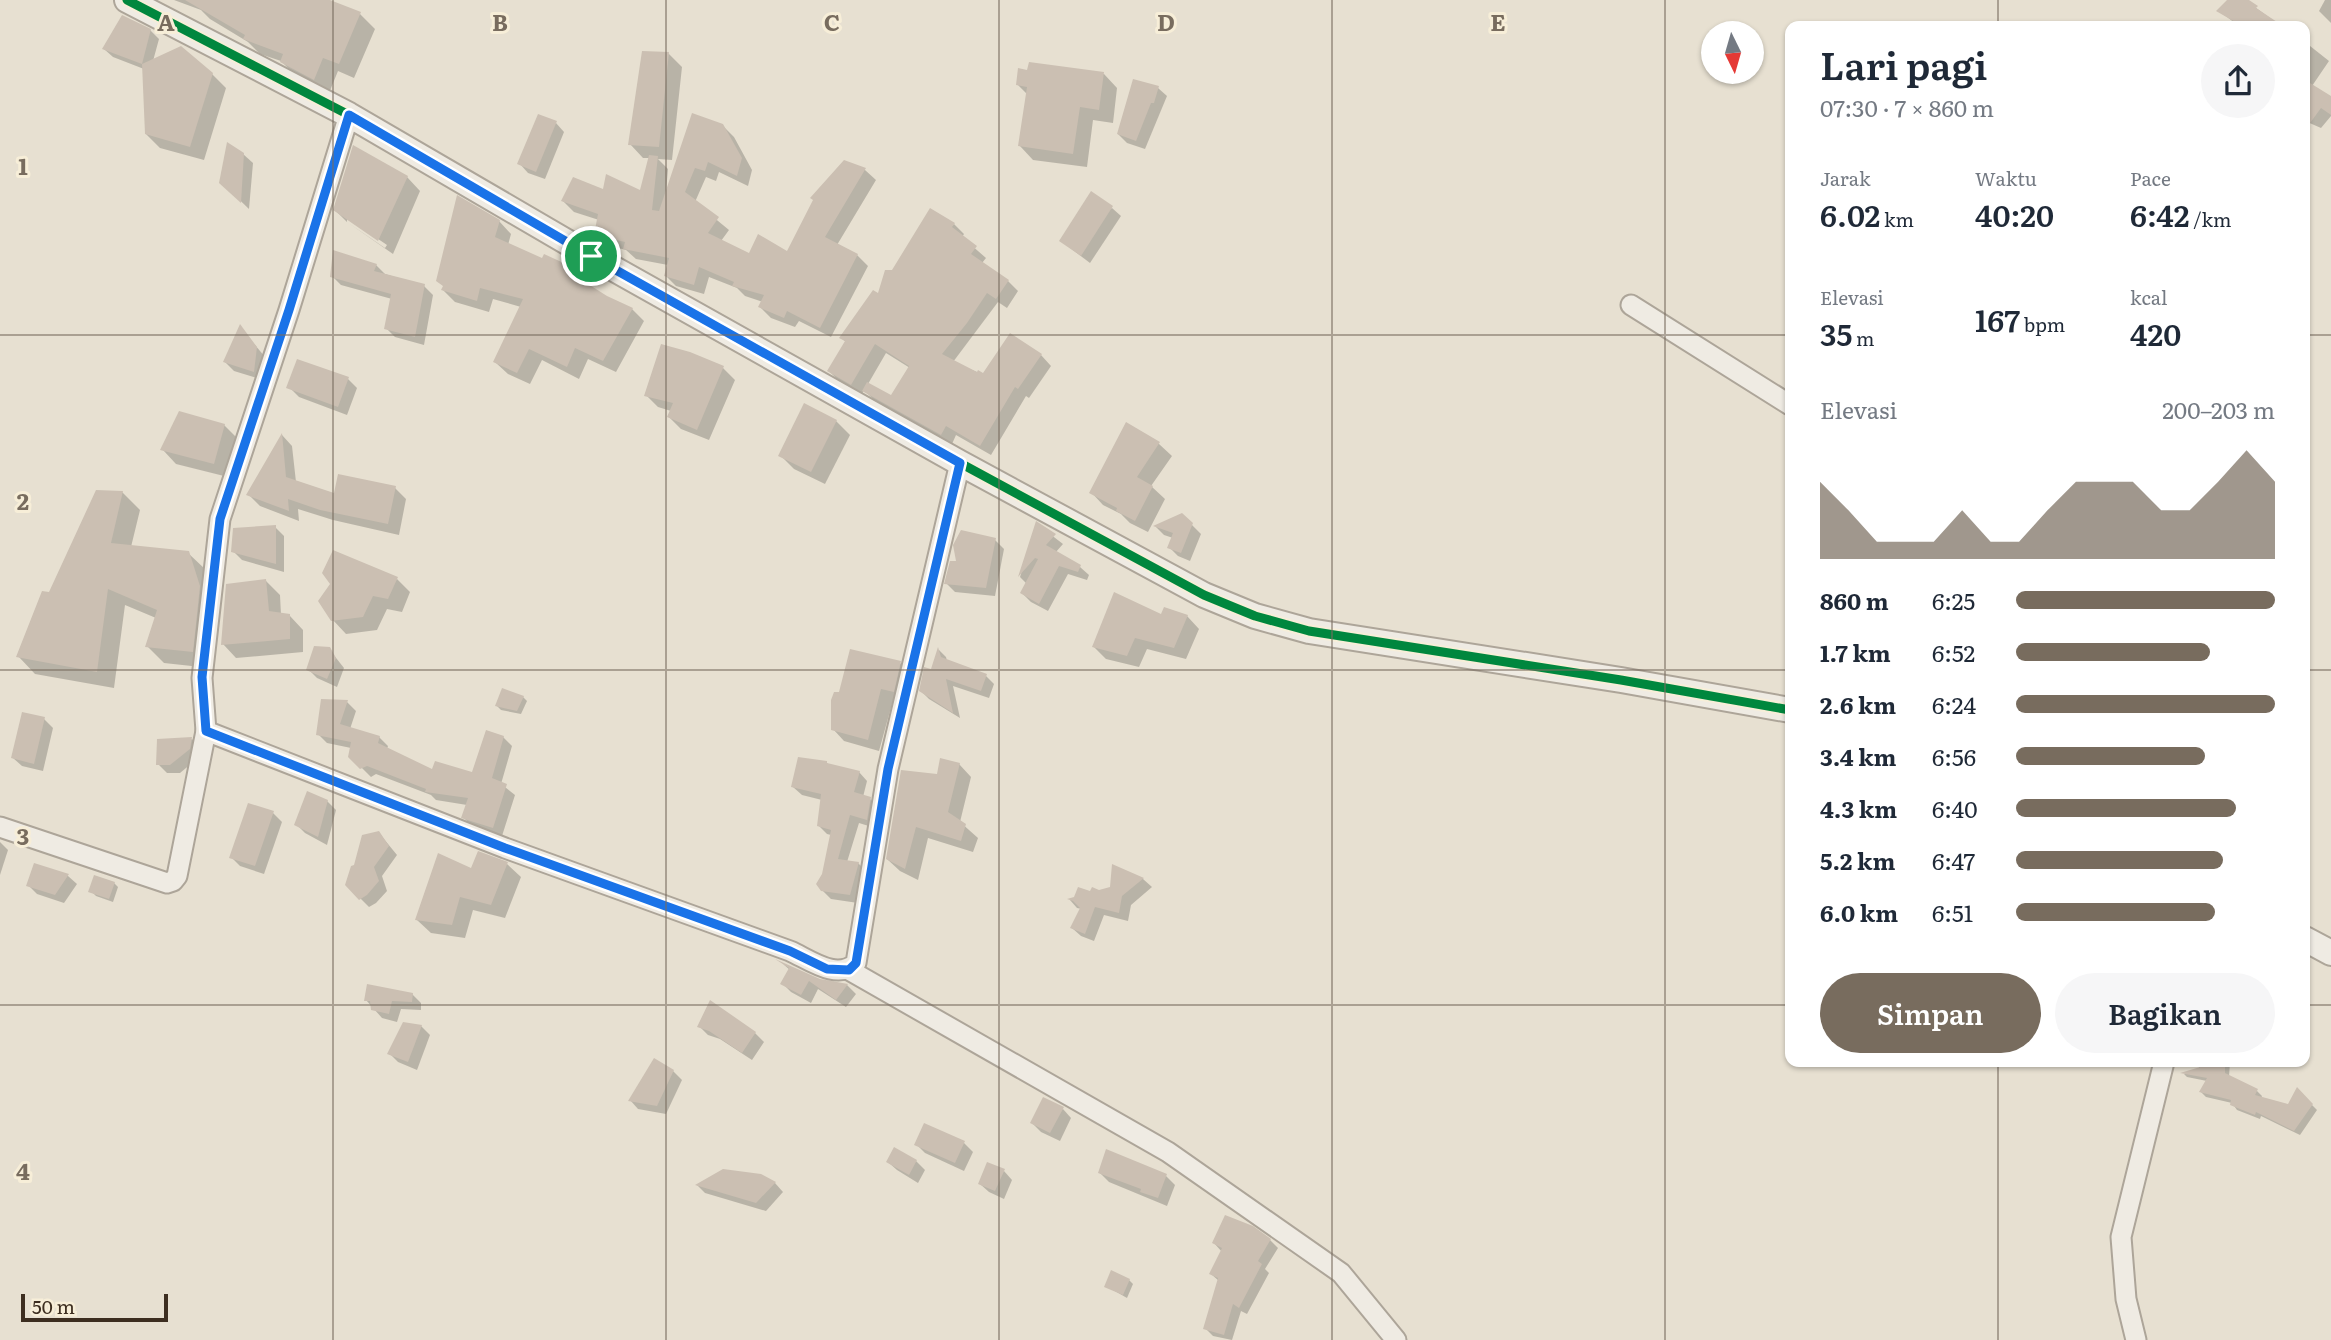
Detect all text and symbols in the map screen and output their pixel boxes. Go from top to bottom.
text: A [157,4,175,38]
text: B [492,4,508,38]
text: C [824,4,840,38]
text: D [1157,4,1175,38]
text: E [1490,4,1506,38]
north arrow [1701,21,1764,84]
map controls [1701,21,1764,84]
text: Lari pagi [1820,35,1987,92]
button: share [2201,44,2275,118]
text: 07:30 · 7 × 860 m [1820,90,1994,124]
text: 1 [18,148,28,182]
text: Jarak [1820,164,1871,192]
text: Waktu [1975,164,2037,192]
text: Pace [2130,164,2171,192]
text: 6.02 [1820,192,1880,236]
text: 40:20 [1975,192,2054,236]
text: 6:42 [2130,192,2190,236]
text: km [1880,205,1914,233]
text: /km [2190,205,2231,233]
pin [561,226,621,286]
icon: arrive [572,237,610,275]
text: Elevasi [1820,283,1884,311]
text: kcal [2130,283,2167,311]
text: 167 [1975,297,2020,341]
text: bpm [2020,310,2065,338]
text: 35 [1820,311,1852,355]
text: 420 [2130,311,2181,355]
text: m [1852,324,1874,352]
text: Elevasi [1820,392,1897,426]
text: 200–203 m [2162,392,2275,426]
text: 2 [17,483,29,517]
text: 860 m [1820,583,1889,617]
text: 6:25 [1932,583,1975,617]
text: 1.7 km [1820,635,1891,669]
text: 6:52 [1932,635,1975,669]
text: 2.6 km [1820,687,1896,721]
text: 6:24 [1932,687,1976,721]
text: 3.4 km [1820,739,1897,773]
text: 6:56 [1932,739,1976,773]
text: 4.3 km [1820,791,1897,825]
text: 6:40 [1932,791,1978,825]
text: 3 [17,818,29,852]
text: 5.2 km [1820,843,1895,877]
text: 6:47 [1932,843,1975,877]
text: 6.0 km [1820,895,1898,929]
text: 6:51 [1932,895,1973,929]
button: Simpan [1820,973,2041,1053]
button: Bagikan [2055,973,2275,1053]
text: 4 [16,1153,30,1187]
scale bar [21,1291,168,1323]
text: 50 m [32,1292,75,1320]

